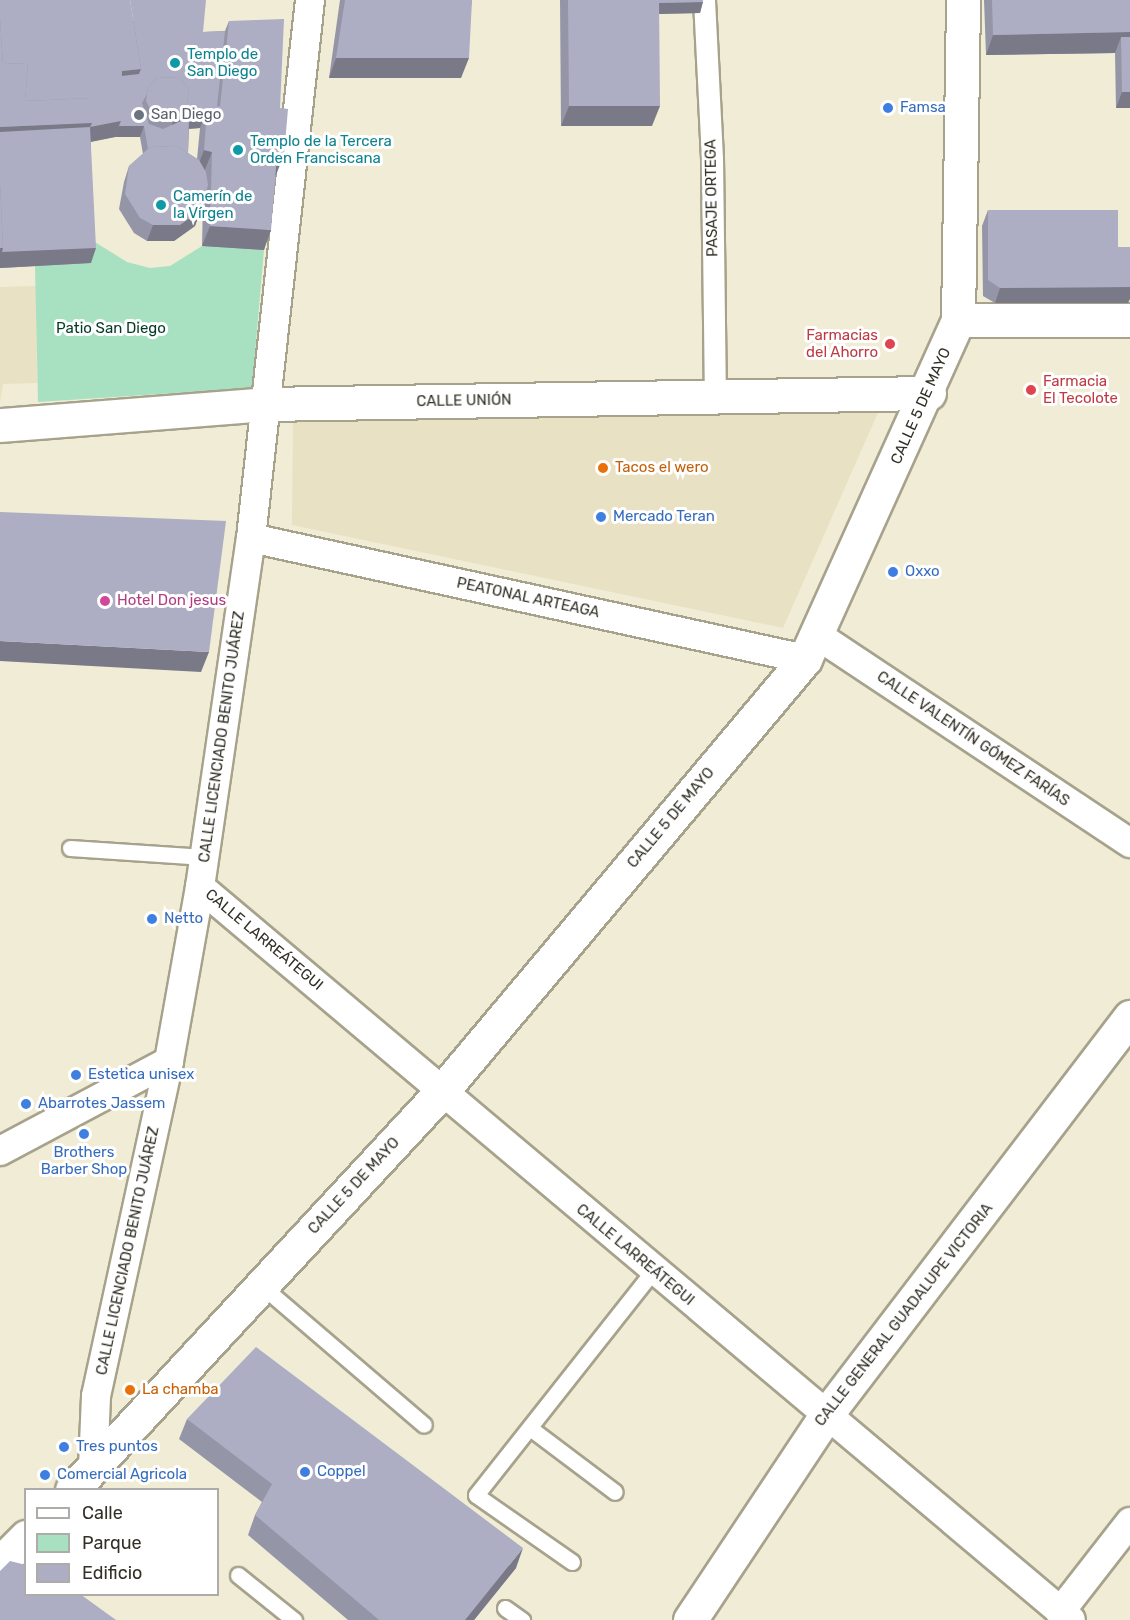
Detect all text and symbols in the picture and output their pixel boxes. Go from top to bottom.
place label: Templo de San Diego [187,45,258,80]
marker: Templo de San Diego [168,56,182,70]
place label: Famsa [900,99,946,117]
marker: Famsa [881,101,895,115]
place label: San Diego [151,106,221,124]
marker: San Diego [132,108,146,122]
place label: Templo de la Tercera Orden Franciscana [250,132,392,167]
street label: PASAJE ORTEGA [702,139,722,257]
marker: Templo de la Tercera Orden Franciscana [231,143,245,157]
place label: Camerín de la Vírgen [173,187,252,222]
marker: Camerín de la Vírgen [154,198,168,212]
park label: Patio San Diego [56,320,166,338]
place label: Farmacias del Ahorro [806,326,878,361]
marker: Farmacias del Ahorro [883,337,897,351]
street label: CALLE 5 DE MAYO [887,345,955,467]
place label: Farmacia El Tecolote [1043,372,1118,407]
marker: Farmacia El Tecolote [1024,383,1038,397]
street label: CALLE UNIÓN [416,391,512,411]
place label: Tacos el wero [615,459,709,477]
marker: Tacos el wero [596,461,610,475]
place label: Mercado Teran [613,508,715,526]
marker: Mercado Teran [594,510,608,524]
place label: Oxxo [905,563,940,581]
marker: Oxxo [886,565,900,579]
street label: PEATONAL ARTEAGA [455,574,601,622]
place label: Hotel Don jesus [117,592,226,610]
marker: Hotel Don jesus [98,594,112,608]
street label: CALLE LICENCIADO BENITO JUÁREZ [195,610,249,864]
street label: CALLE VALENTÍN GÓMEZ FARÍAS [873,668,1073,810]
street label: CALLE 5 DE MAYO [624,764,718,872]
street label: CALLE LARREÁTEGUI [201,885,327,995]
place label: Netto [164,910,203,928]
marker: Netto [145,912,159,926]
place label: Estetica unisex [88,1066,194,1084]
marker: Estetica unisex [69,1068,83,1082]
place label: Abarrotes Jassem [38,1095,165,1113]
marker: Abarrotes Jassem [19,1097,33,1111]
street label: CALLE LICENCIADO BENITO JUÁREZ [93,1125,163,1377]
marker: Brothers Barber Shop [77,1127,91,1141]
street label: CALLE 5 DE MAYO [305,1134,403,1238]
place label: Brothers Barber Shop [41,1143,127,1178]
street label: CALLE LARREÁTEGUI [572,1200,698,1310]
street label: CALLE GENERAL GUADALUPE VICTORIA [811,1200,997,1430]
place label: La chamba [142,1381,219,1399]
marker: La chamba [123,1383,137,1397]
place label: Tres puntos [76,1438,158,1456]
marker: Tres puntos [57,1440,71,1454]
place label: Coppel [317,1463,366,1481]
marker: Coppel [298,1465,312,1479]
place label: Comercial Agricola [57,1466,187,1484]
marker: Comercial Agricola [38,1468,52,1482]
legend [24,1488,219,1596]
text: Calle [82,1502,123,1524]
text: Parque [82,1532,142,1554]
text: Edificio [82,1562,142,1584]

